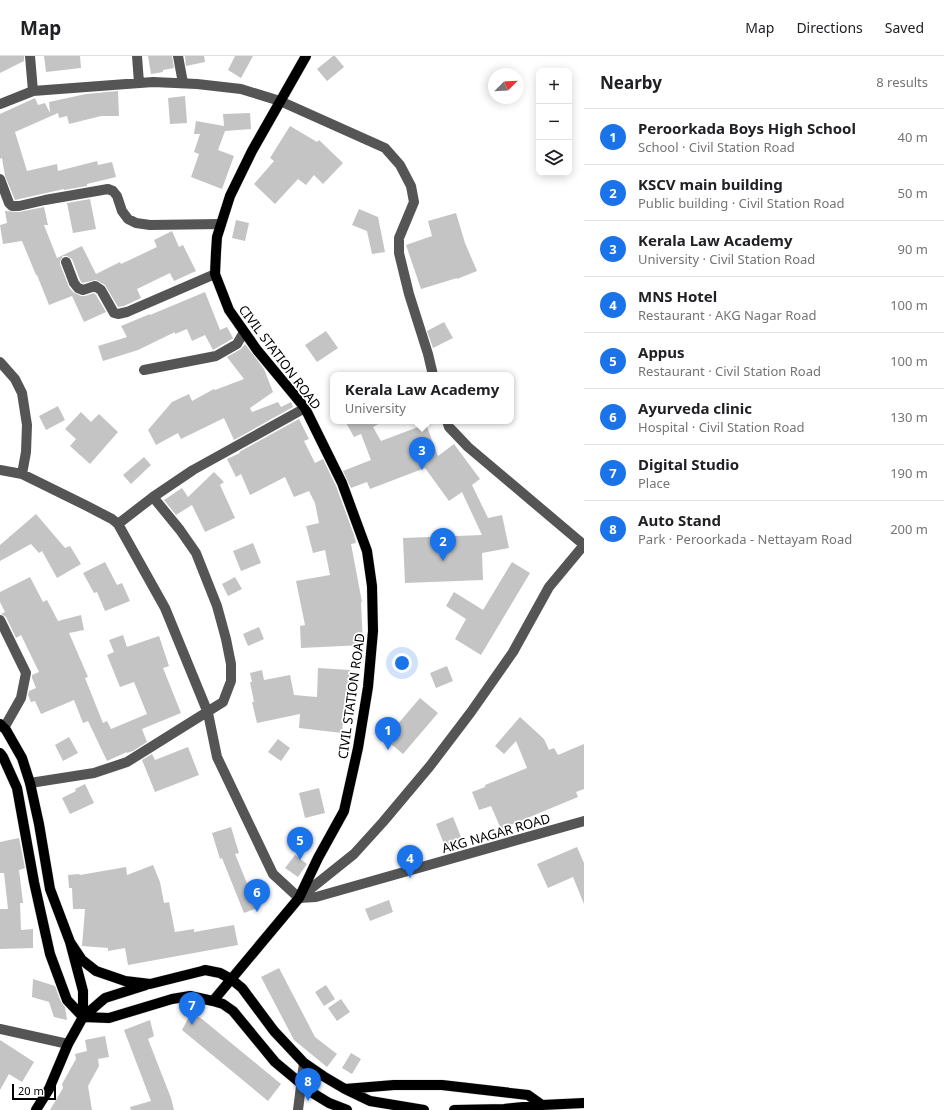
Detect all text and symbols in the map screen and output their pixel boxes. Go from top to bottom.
text: Map [20,15,61,41]
text: Map [745,18,774,37]
text: Directions [796,18,863,37]
text: Saved [885,18,924,37]
north arrow [488,68,524,104]
map controls [536,68,572,176]
button: + [536,68,572,104]
text: Nearby [600,71,662,94]
text: 8 results [876,73,928,91]
button: − [536,104,572,140]
text: Peroorkada Boys High School [638,118,856,138]
text: 1 [609,128,617,146]
text: 40 m [898,128,928,146]
text: School · Civil Station Road [638,138,795,156]
button: layers [536,140,572,176]
text: KSCV main building [638,174,783,194]
text: 2 [609,184,617,202]
text: 50 m [898,184,928,202]
text: Public building · Civil Station Road [638,194,845,212]
text: Kerala Law Academy [638,230,793,250]
text: 3 [609,240,617,258]
text: 90 m [898,240,928,258]
text: University · Civil Station Road [638,250,815,268]
text: MNS Hotel [638,286,717,306]
text: 4 [609,296,617,314]
text: 100 m [890,296,928,314]
street label: CIVIL STATION ROAD [235,301,325,413]
text: Restaurant · AKG Nagar Road [638,306,816,324]
text: Appus [638,342,685,362]
text: 5 [609,352,617,370]
text: 100 m [890,352,928,370]
text: Restaurant · Civil Station Road [638,362,821,380]
popup [330,372,514,424]
text: Kerala Law Academy [345,379,499,399]
text: Ayurveda clinic [638,398,752,418]
text: University [345,399,406,417]
text: 6 [609,408,617,426]
text: 130 m [890,408,928,426]
text: Hospital · Civil Station Road [638,418,805,436]
pin: 3 [409,437,435,470]
text: Digital Studio [638,454,739,474]
text: 7 [609,464,617,482]
text: 190 m [890,464,928,482]
text: Place [638,474,670,492]
text: Auto Stand [638,510,721,530]
text: 8 [609,520,617,538]
text: 200 m [890,520,928,538]
pin: 2 [430,528,456,561]
text: Park · Peroorkada - Nettayam Road [638,530,852,548]
street label: CIVIL STATION ROAD [333,632,369,760]
your location [392,653,412,673]
pin: 1 [375,717,401,750]
street label: AKG NAGAR ROAD [440,809,552,857]
pin: 5 [287,827,313,860]
pin: 4 [397,845,423,878]
pin: 6 [244,879,270,912]
pin: 7 [179,992,205,1025]
pin: 8 [295,1068,321,1101]
scale bar [12,1082,56,1101]
text: 20 m [18,1083,44,1098]

